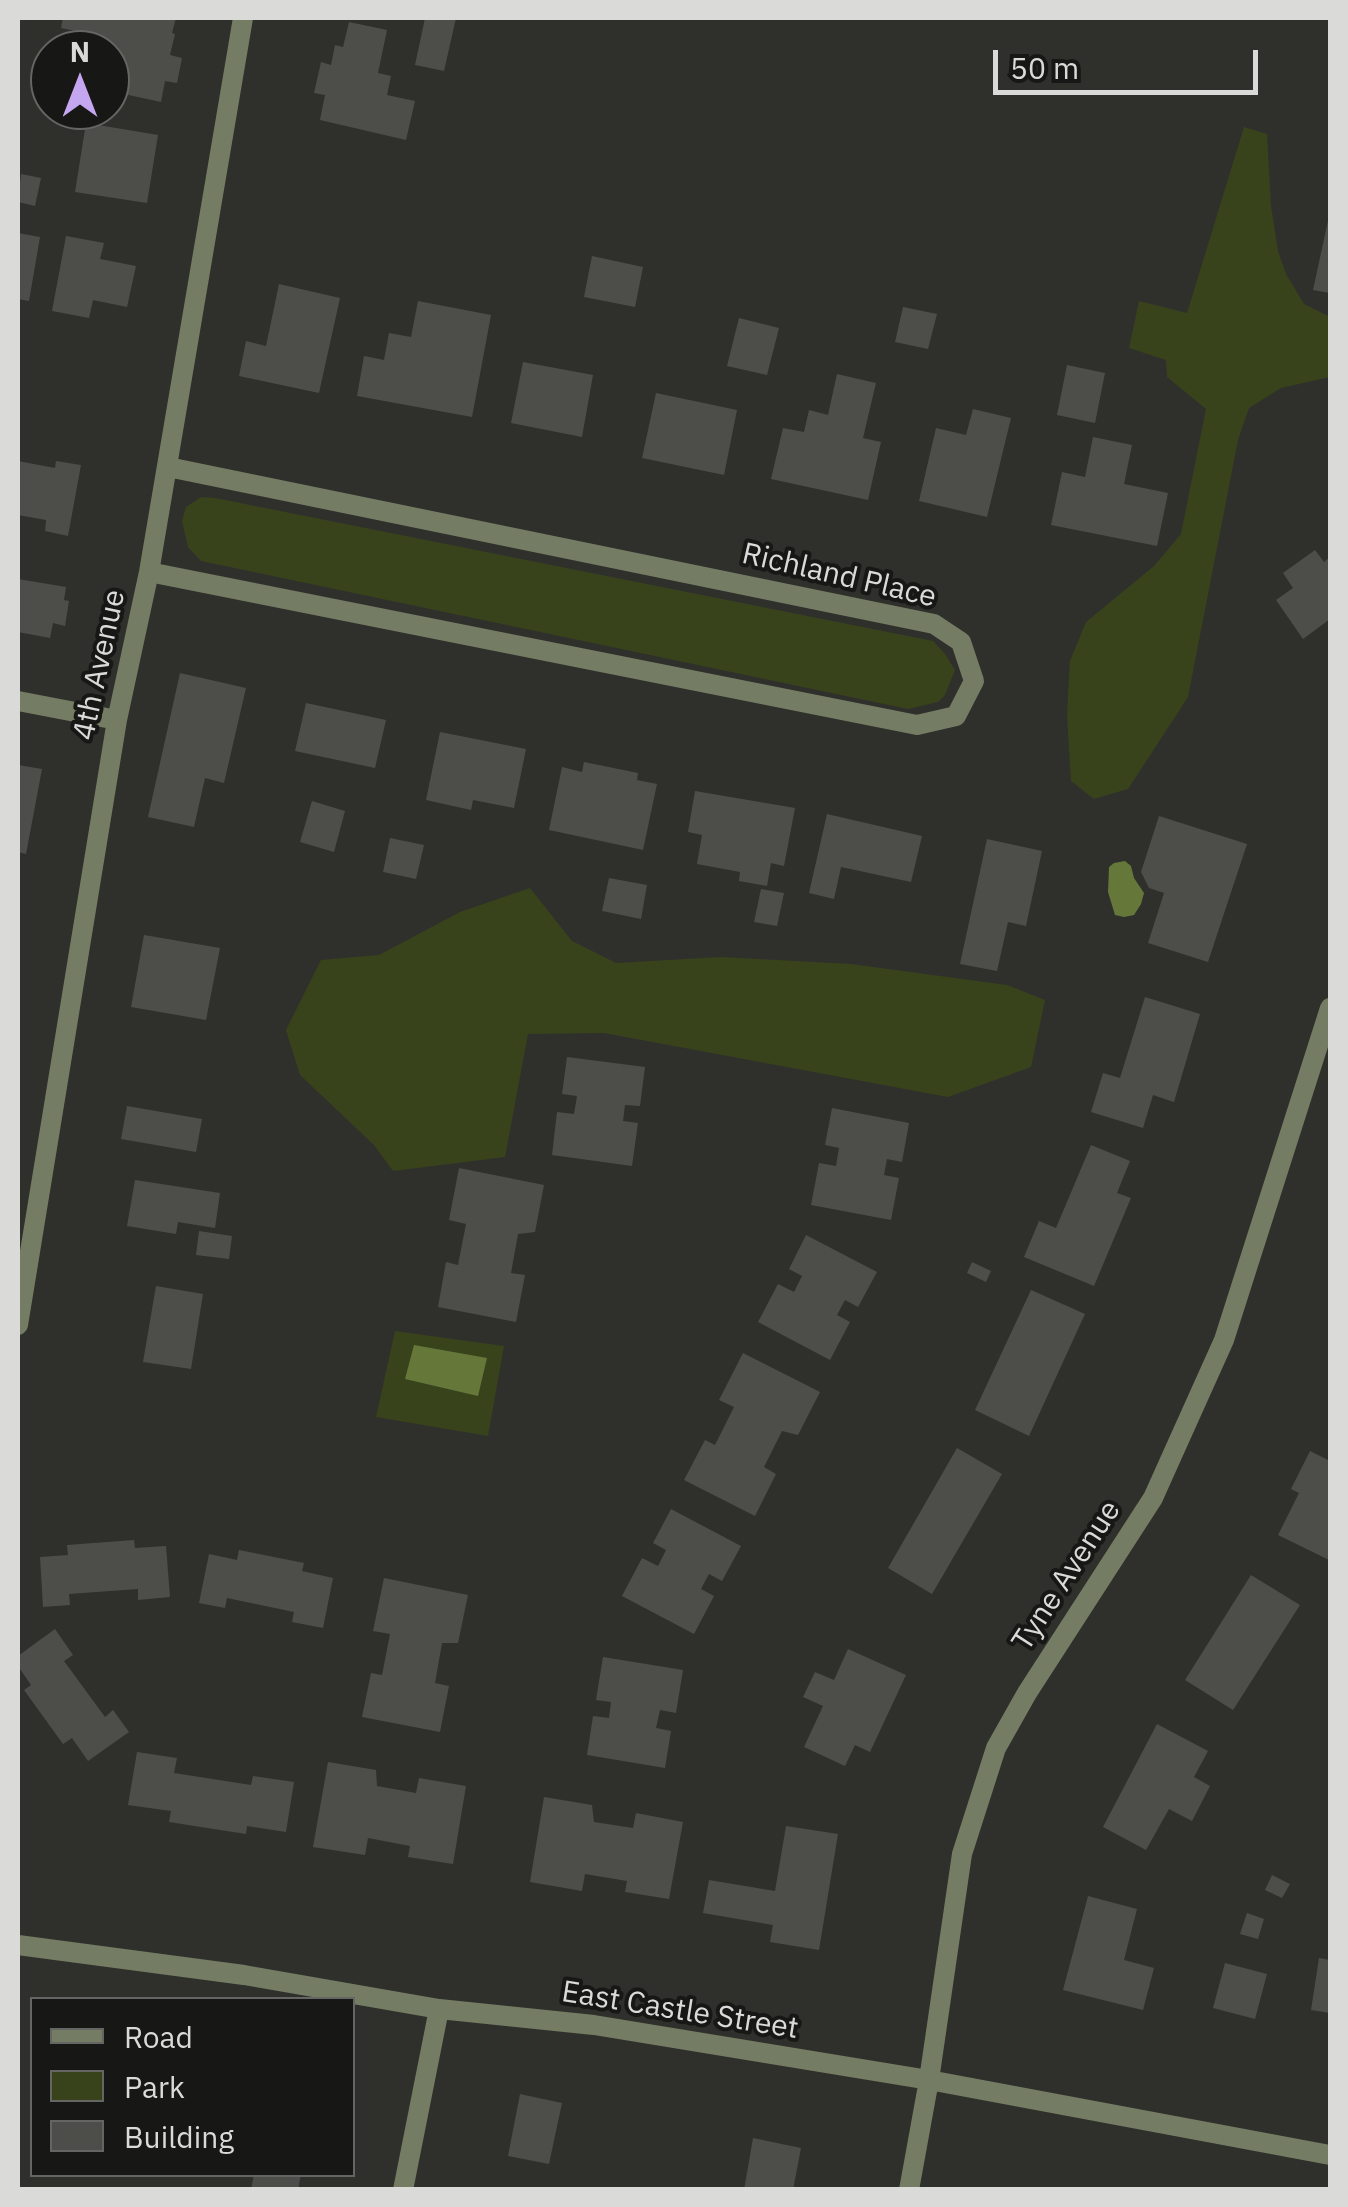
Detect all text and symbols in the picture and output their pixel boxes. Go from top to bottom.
north arrow [30,30,130,130]
scale bar [998,30,1263,92]
text: N [70,33,90,70]
text: 50 m [1010,48,1079,87]
street label: Richland Place [738,536,940,616]
street label: 4th Avenue [67,587,133,743]
street label: Tyne Avenue [1005,1494,1129,1658]
street label: East Castle Street [559,1975,801,2047]
legend [30,1997,355,2177]
text: Road [124,2017,193,2056]
text: Park [124,2067,185,2106]
text: Building [124,2117,234,2156]

